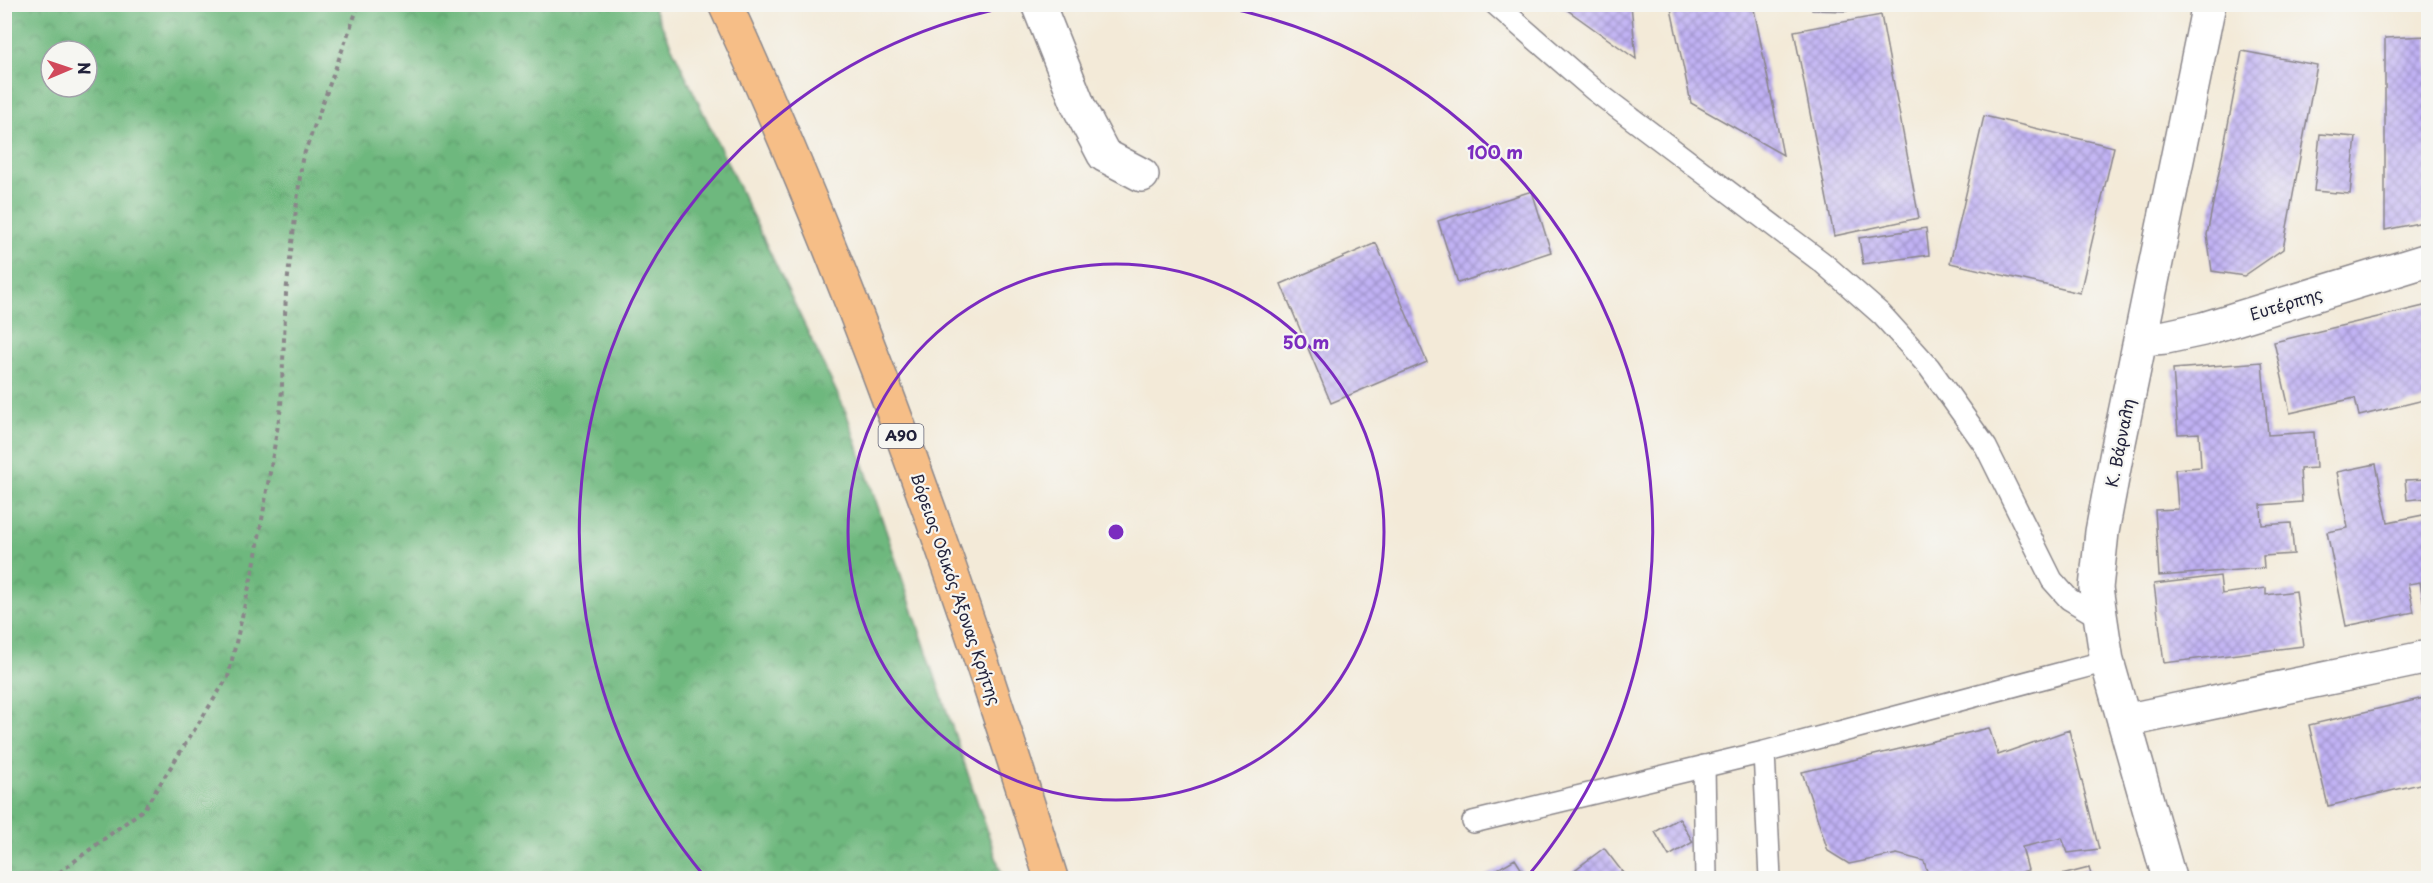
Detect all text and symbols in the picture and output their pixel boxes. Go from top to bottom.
north arrow [39,39,99,99]
text: N [73,62,97,75]
text: 100 m [1467,138,1523,165]
street label: Ευτέρπης [2246,281,2325,325]
text: 50 m [1283,328,1329,355]
street label: Κ. Βάρναλη [2099,396,2139,489]
road number: Α90 [878,424,924,448]
street label: Βόρειος Οδικός Άξονας Κρήτης [906,469,1008,708]
centre of rings [1106,522,1126,542]

